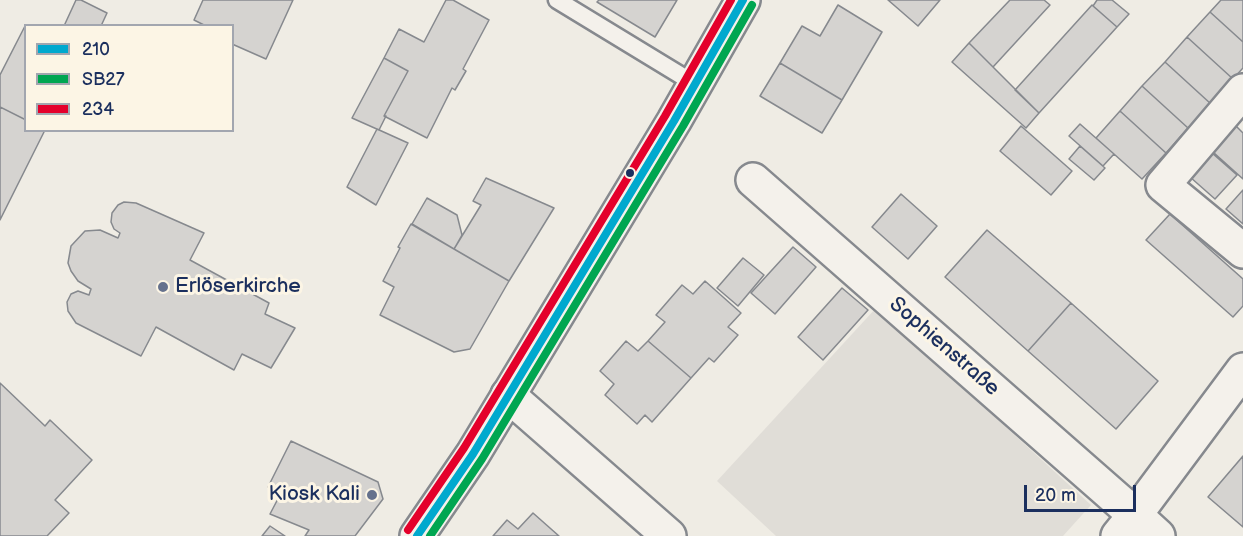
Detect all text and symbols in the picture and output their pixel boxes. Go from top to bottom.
legend [24,24,234,132]
text: 210 [82,39,110,60]
text: SB27 [82,69,125,90]
text: 234 [82,99,114,120]
unlabelled marker [624,167,636,179]
place label: Erlöserkirche [175,274,301,300]
marker: Erlöserkirche [156,280,170,294]
street label: Sophienstraße [884,292,1004,402]
scale bar [1027,473,1140,511]
place label: Kiosk Kali [268,482,360,508]
text: 20 m [1035,485,1076,506]
marker: Kiosk Kali [365,488,379,502]

